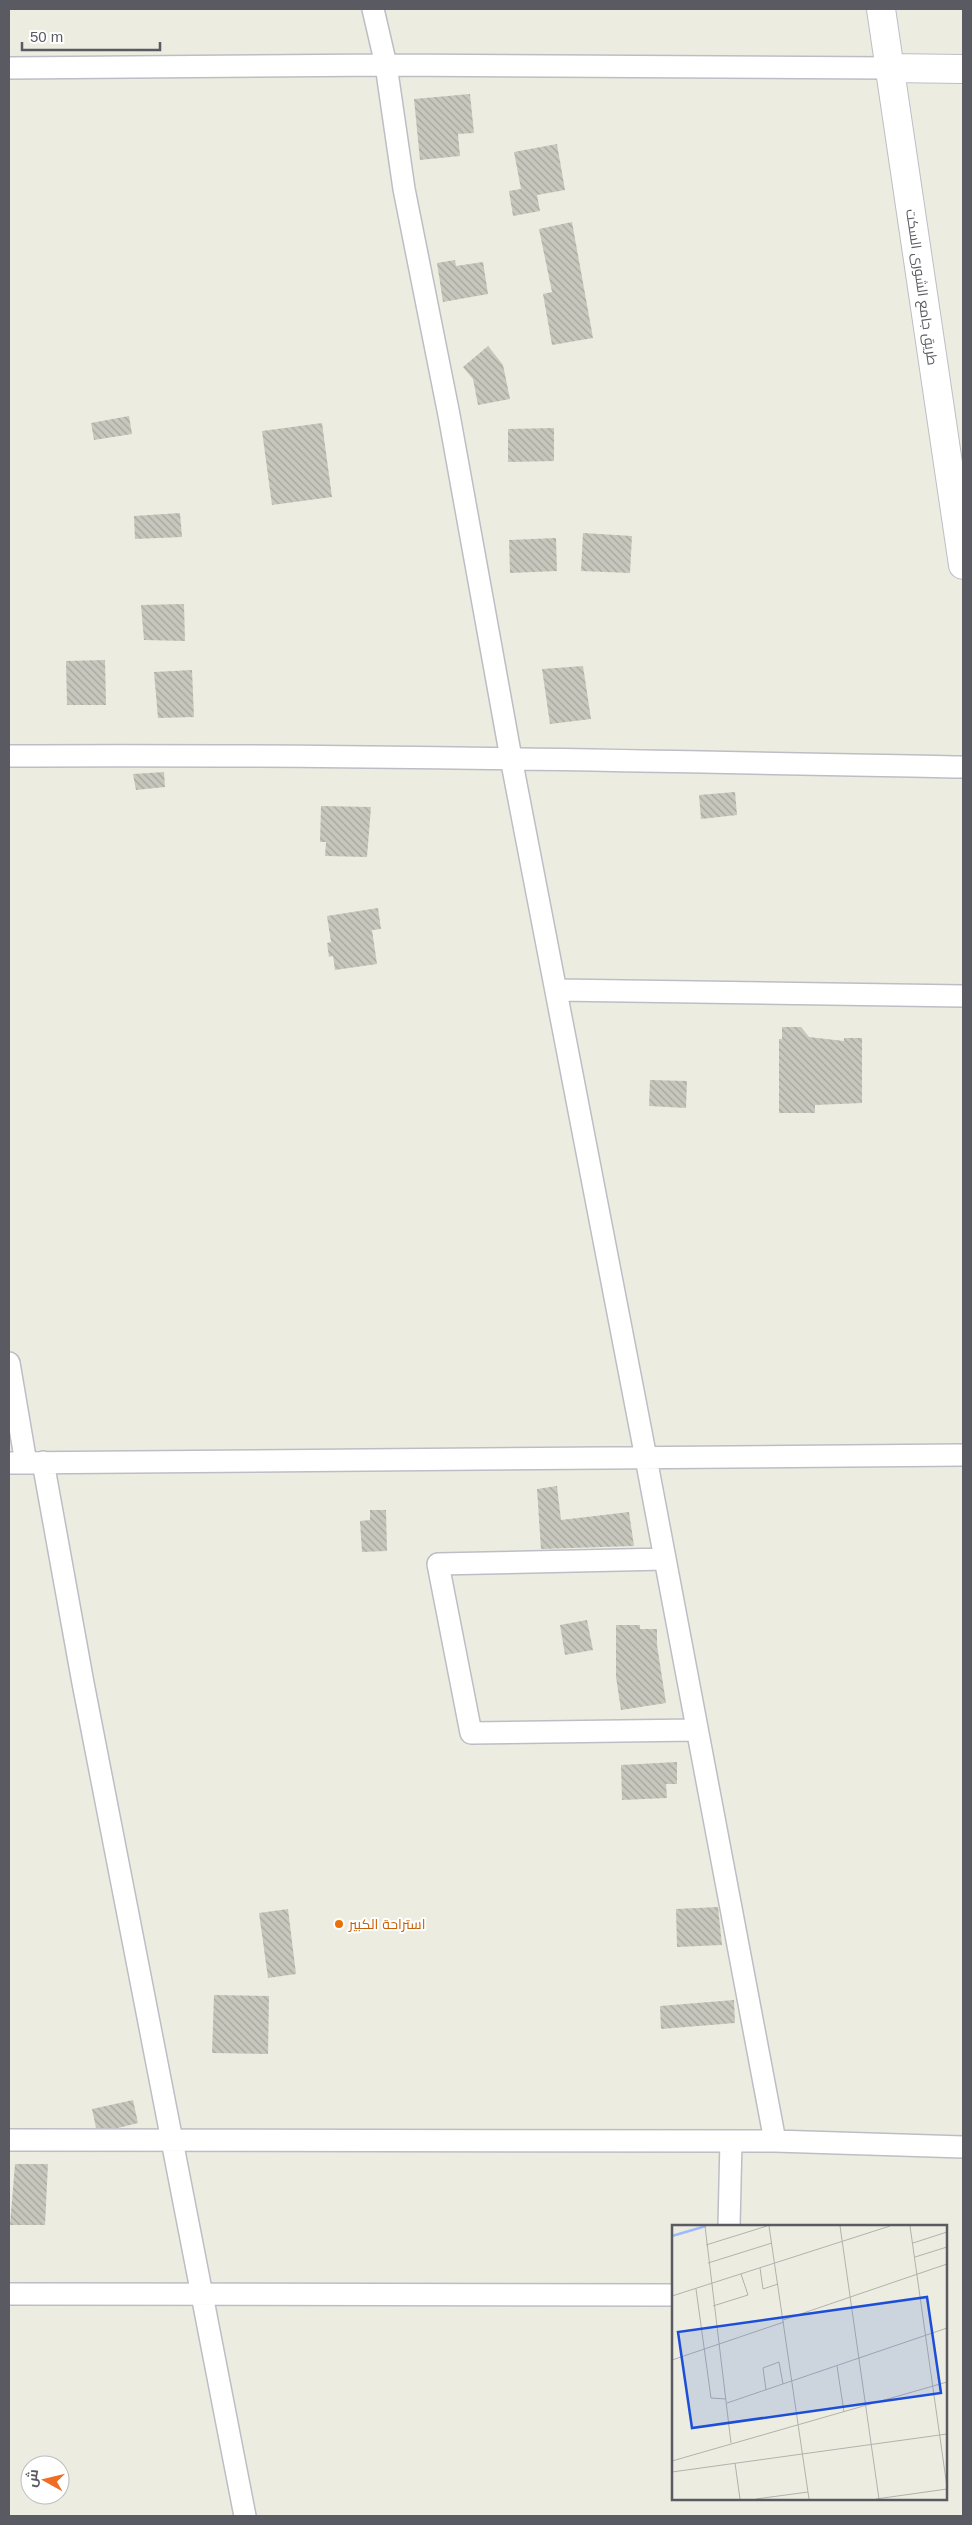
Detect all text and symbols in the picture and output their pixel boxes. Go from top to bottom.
scale bar [22,20,160,52]
text: 50 m [30,28,63,45]
street label: طريق جامع الشورى السكت [902,208,941,366]
place label: استراحة الكبير [348,1916,425,1932]
marker: استراحة الكبير [333,1918,345,1930]
inset map [672,2225,947,2500]
north arrow [20,2455,70,2505]
text: ش [23,2468,42,2488]

